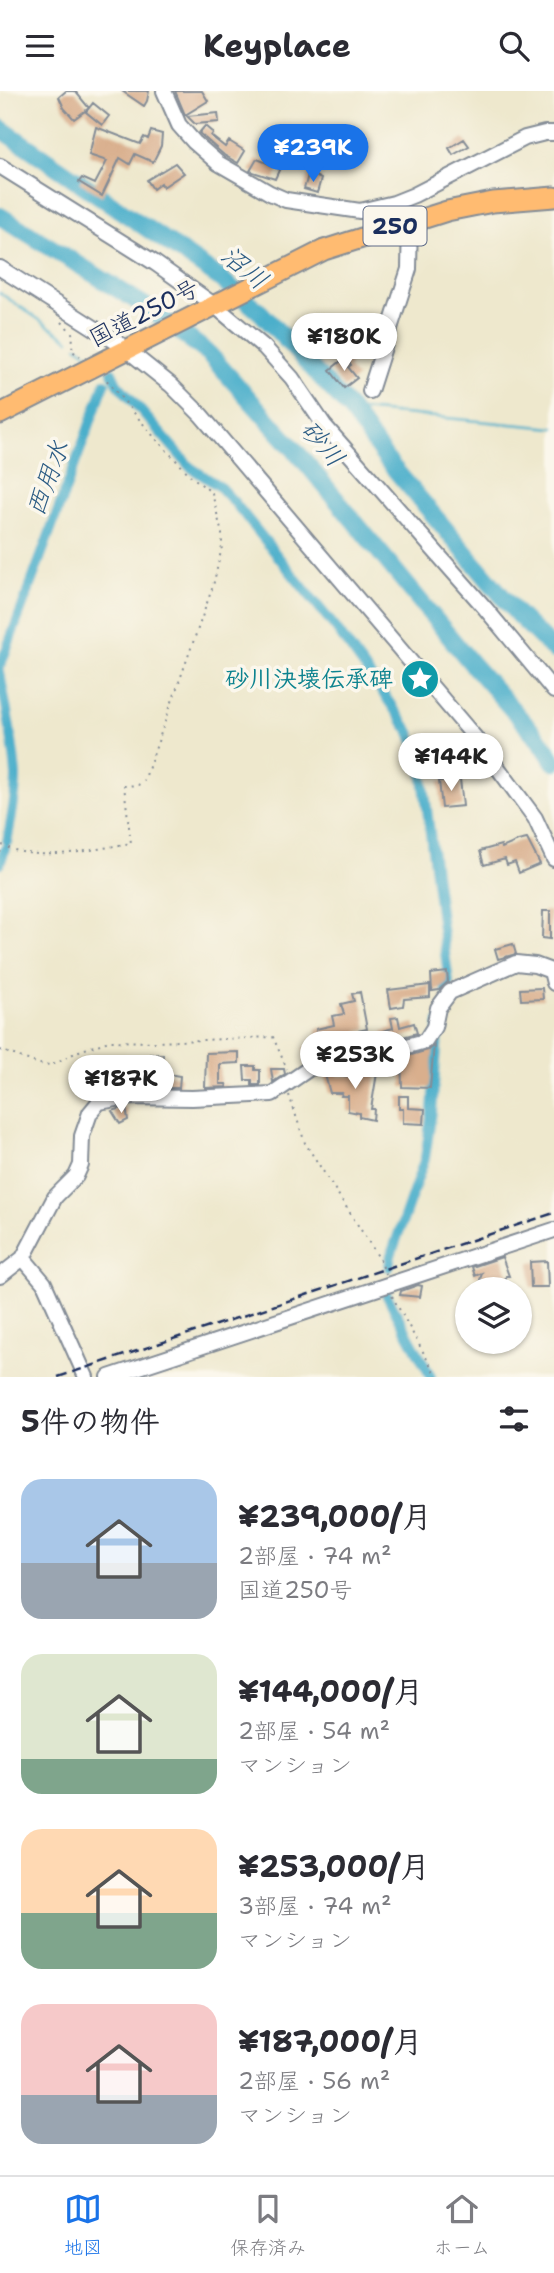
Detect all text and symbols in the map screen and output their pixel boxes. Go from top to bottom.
text: Keyplace [203,24,351,67]
icon: menu [21,27,59,65]
icon: search [495,27,533,65]
pin: ¥239K [264,125,362,184]
text: ¥239K [273,132,353,162]
road number: 250 [364,207,426,245]
water label: 沼川 [214,237,276,297]
street label: 国道250号 [83,272,205,354]
pin: ¥180K [295,313,393,373]
text: ¥180K [307,321,381,351]
water label: 砂川 [293,412,353,474]
water label: 西用水 [17,435,77,521]
place icon: 砂川決壊伝承碑 [399,658,441,700]
place label: 砂川決壊伝承碑 [225,663,393,695]
pin: ¥144K [402,733,500,793]
text: ¥144K [414,741,488,771]
pin: ¥253K [306,1031,404,1091]
text: ¥253K [316,1039,394,1069]
pin: ¥187K [72,1055,170,1115]
text: ¥187K [84,1063,158,1093]
map controls [455,1277,532,1354]
button: layers [455,1277,532,1354]
icon: filters [495,1400,533,1438]
text: 5件の物件 [21,1401,160,1442]
text: ¥239,000/月 [238,1496,432,1537]
icon: home [77,1507,161,1591]
text: 2部屋 · 74 m² [238,1541,392,1571]
text: 国道250号 [238,1575,353,1605]
text: ¥144,000/月 [238,1671,423,1712]
icon: home [77,1682,161,1766]
text: 2部屋 · 54 m² [238,1716,390,1746]
text: マンション [238,1750,352,1780]
text: ¥253,000/月 [238,1846,430,1887]
icon: home [77,1857,161,1941]
text: 3部屋 · 74 m² [238,1891,392,1921]
text: マンション [238,1925,352,1955]
text: ¥187,000/月 [238,2021,423,2062]
icon: home [77,2032,161,2116]
text: 2部屋 · 56 m² [238,2066,390,2096]
text: マンション [238,2100,352,2130]
tab: 地図 [64,2190,102,2260]
tab: 保存済み [230,2190,306,2260]
tab: ホーム [434,2190,490,2260]

